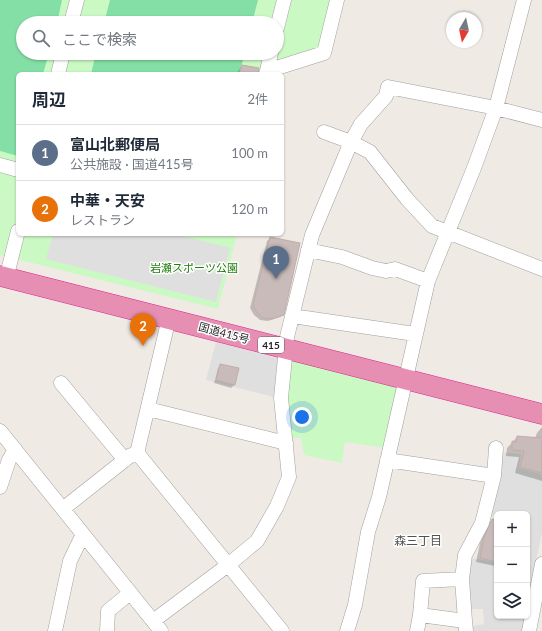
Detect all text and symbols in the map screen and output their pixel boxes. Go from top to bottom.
north arrow [446,12,482,48]
search box [16,16,284,60]
icon: search [30,27,52,49]
text: ここで検索 [62,30,137,48]
text: 周辺 [32,89,66,110]
text: 2件 [247,91,268,107]
text: 富山北郵便局 [70,135,160,153]
text: 1 [41,145,49,161]
text: 100 m [231,145,268,161]
text: 公共施設 · 国道415号 [70,156,194,172]
text: 中華・天安 [70,191,145,209]
text: 2 [41,201,49,217]
text: 120 m [231,201,268,217]
text: レストラン [70,212,135,228]
pin: 1 [263,246,289,279]
park label: 岩瀬スポーツ公園 [150,261,238,274]
pin: 2 [130,313,156,346]
street label: 国道415号 [197,319,251,346]
road number: 415 [258,337,284,353]
your location [292,407,312,427]
map controls [494,511,530,619]
button: + [494,511,530,547]
district label: 森三丁目 [394,533,442,548]
button: − [494,547,530,583]
button: layers [494,583,530,619]

